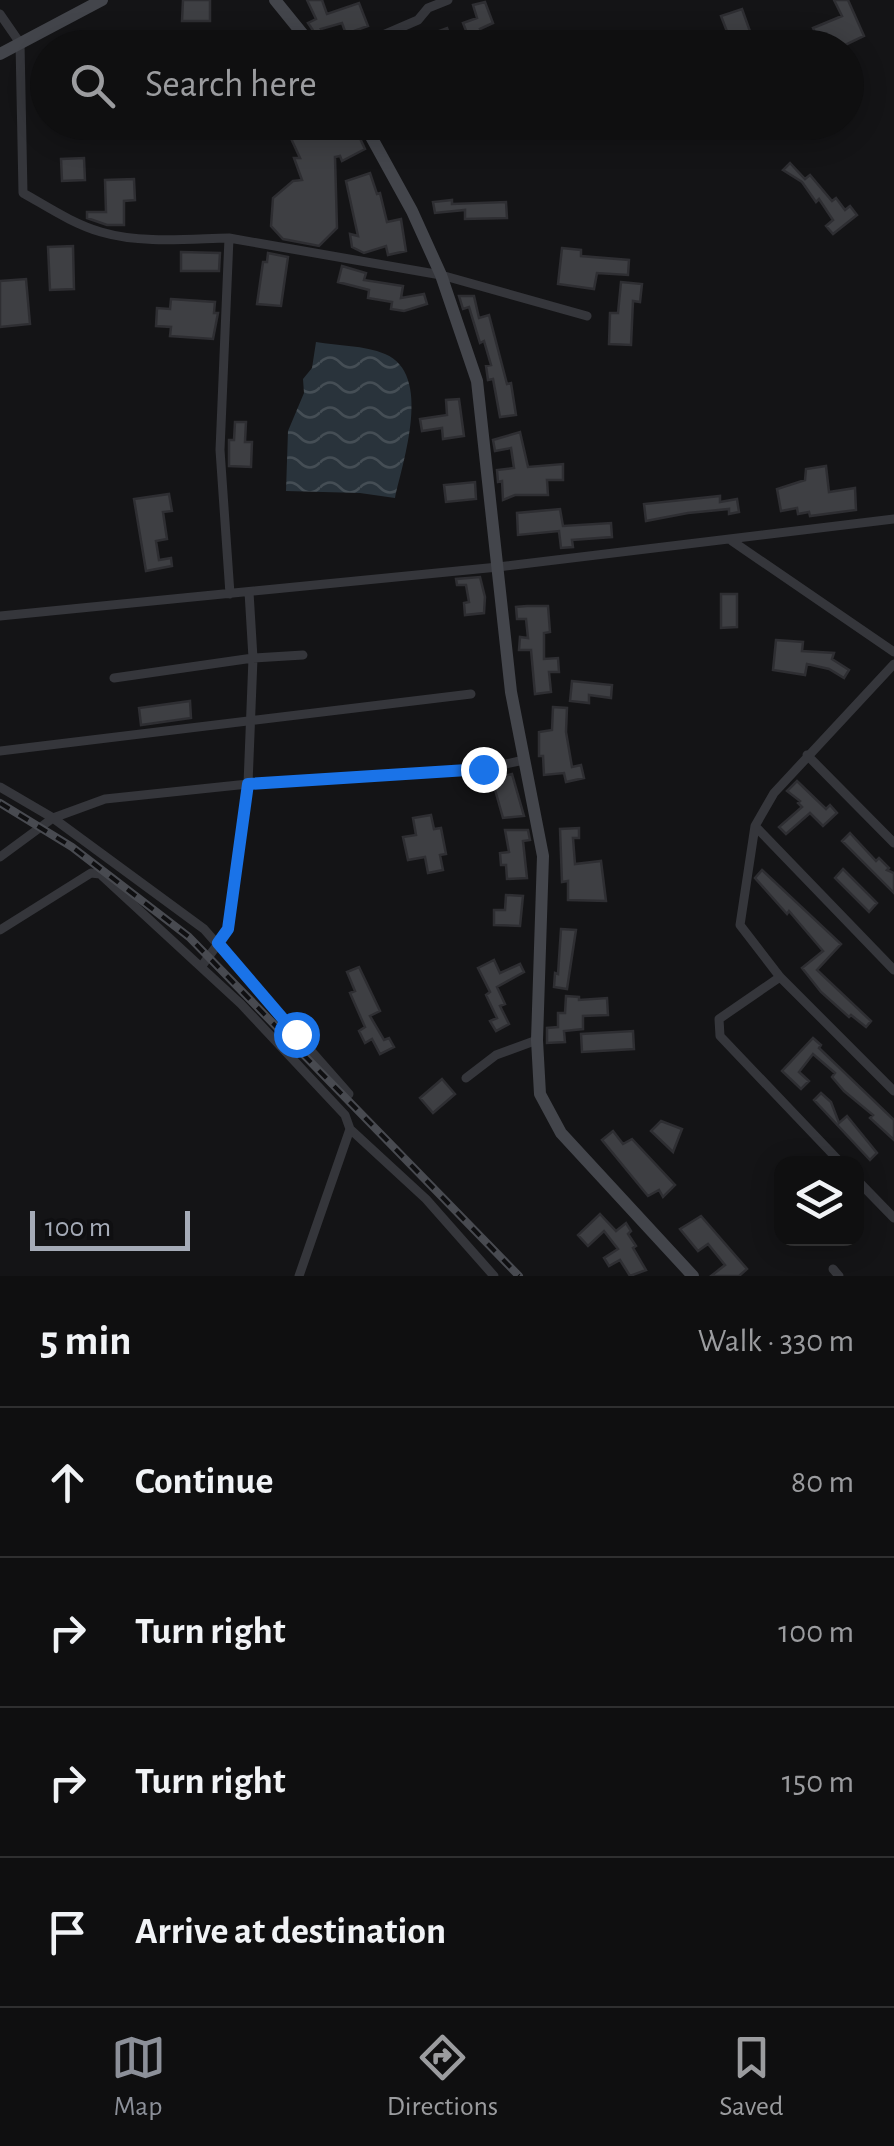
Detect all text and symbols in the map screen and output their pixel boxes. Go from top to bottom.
search box [30,30,864,140]
icon: search [65,58,120,113]
text: Search here [145,66,317,104]
route end [461,747,507,793]
route start [274,1012,320,1058]
map controls [774,1156,864,1246]
button: layers [774,1156,864,1246]
scale bar [30,1206,190,1250]
text: 100 m [45,1214,111,1242]
text: 5 min [40,1320,132,1362]
text: Walk · 330 m [698,1325,854,1357]
icon: ahead [40,1455,95,1510]
text: Continue [135,1463,273,1501]
text: 80 m [791,1466,854,1498]
icon: right [40,1605,95,1660]
text: Turn right [135,1613,285,1651]
text: 100 m [778,1616,854,1648]
icon: right [40,1755,95,1810]
text: Turn right [135,1763,285,1801]
text: 150 m [782,1766,854,1798]
icon: arrive [40,1905,95,1960]
text: Arrive at destination [135,1913,446,1951]
tab: Map [111,2030,166,2124]
tab: Directions [387,2030,498,2124]
tab: Saved [719,2030,783,2124]

